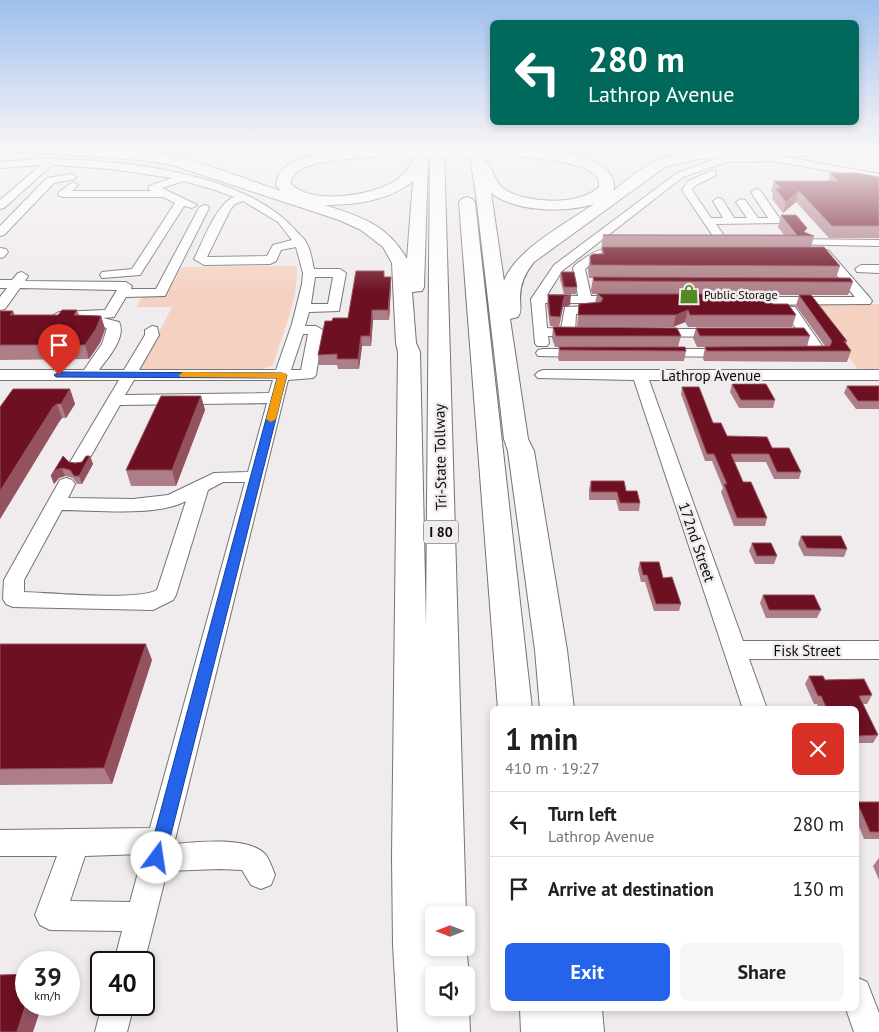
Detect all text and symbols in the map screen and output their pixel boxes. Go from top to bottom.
text: 280 m [588,36,685,82]
icon: left [505,40,570,105]
text: Lathrop Avenue [588,80,734,108]
shop icon: Public Storage [678,283,700,305]
place label: Public Storage [704,287,778,302]
pin [38,324,80,375]
icon: arrive [45,331,73,359]
street label: Lathrop Avenue [661,366,761,385]
street label: Tri-State Tollway [430,404,450,510]
street label: 172nd Street [674,500,720,584]
road number: I 80 [424,520,458,544]
street label: Fisk Street [773,641,841,660]
text: 1 min [505,719,578,758]
button: close [792,723,844,775]
text: 410 m · 19:27 [505,758,600,778]
text: Turn left [548,802,617,826]
icon: left [505,810,533,838]
text: 280 m [792,812,844,836]
text: Lathrop Avenue [548,826,654,846]
position arrow [130,831,182,883]
icon: arrive [505,875,533,903]
text: Arrive at destination [548,877,714,901]
text: 130 m [792,877,844,901]
north arrow [425,906,475,956]
map controls [425,906,475,1016]
button: Exit [505,943,670,1001]
button: Share [680,943,844,1001]
speed limit sign: 40 [90,951,155,1016]
text: 39 [33,961,62,993]
button: sound [425,966,475,1016]
text: km/h [34,988,61,1003]

